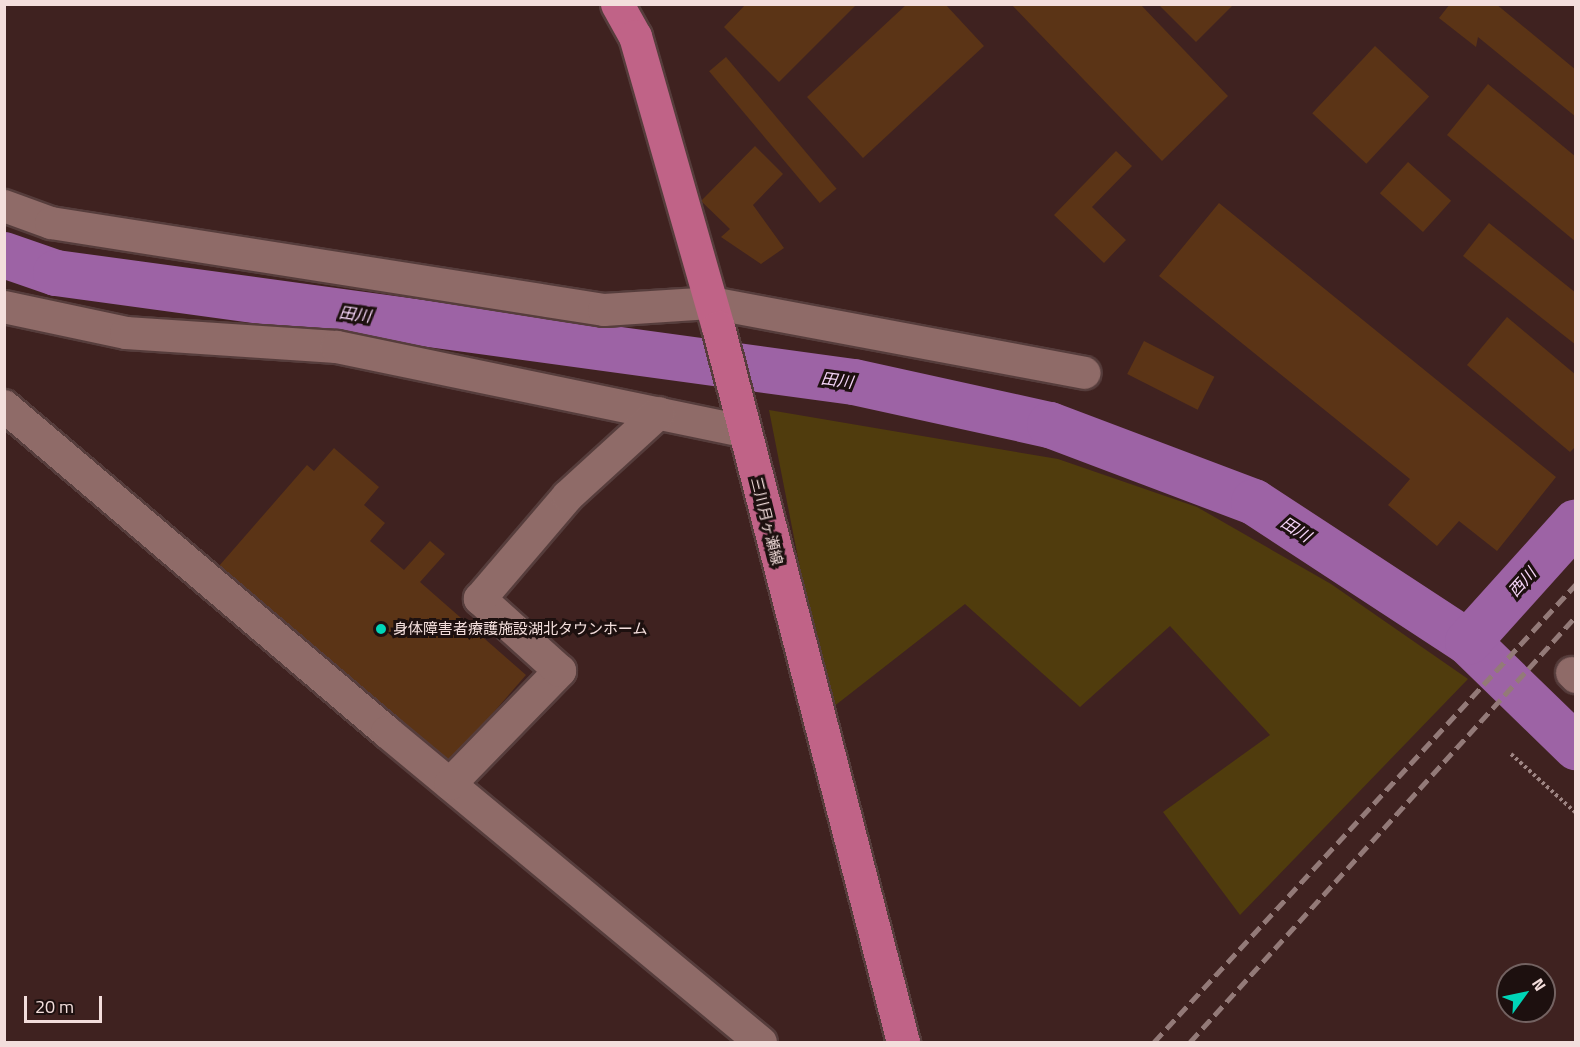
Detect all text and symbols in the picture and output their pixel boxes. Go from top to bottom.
water label: 田川 [338,302,372,326]
water label: 田川 [820,368,854,392]
street label: 三川月ヶ瀬線 [747,475,787,567]
water label: 田川 [1277,512,1315,546]
water label: 西川 [1504,564,1540,600]
place label: 身体障害者療護施設湖北タウンホーム [393,620,648,638]
marker: 身体障害者療護施設湖北タウンホーム [374,622,388,636]
north arrow [1496,963,1556,1023]
text: N [1526,973,1553,995]
scale bar [27,984,105,1022]
text: 20 m [35,993,74,1020]

